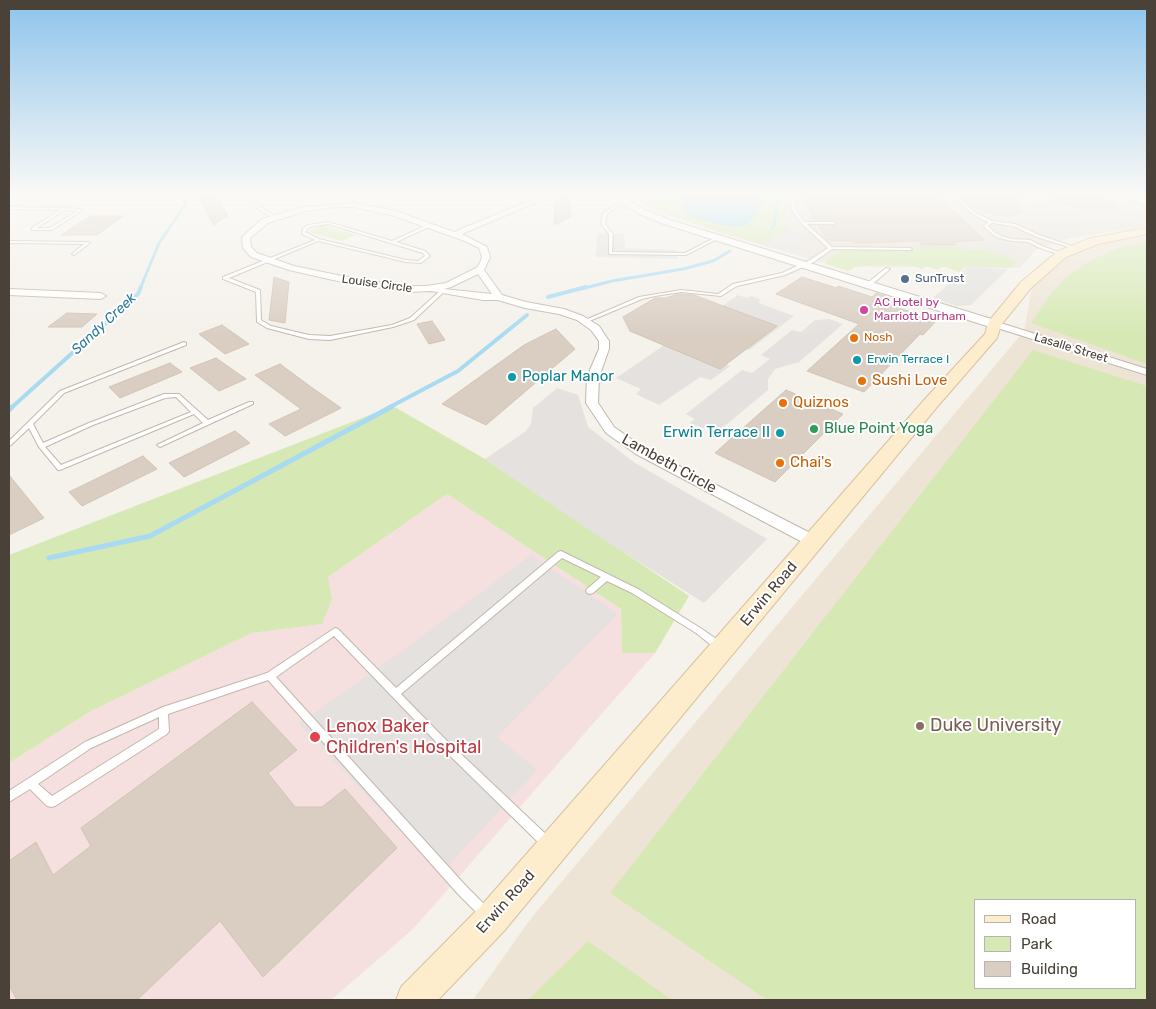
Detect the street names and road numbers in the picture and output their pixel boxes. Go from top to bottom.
street label: Louise Circle [341,272,413,296]
street label: Lasalle Street [1032,330,1110,366]
street label: Lambeth Circle [618,431,720,497]
street label: Erwin Road [737,558,801,630]
street label: Erwin Road [473,867,539,937]

